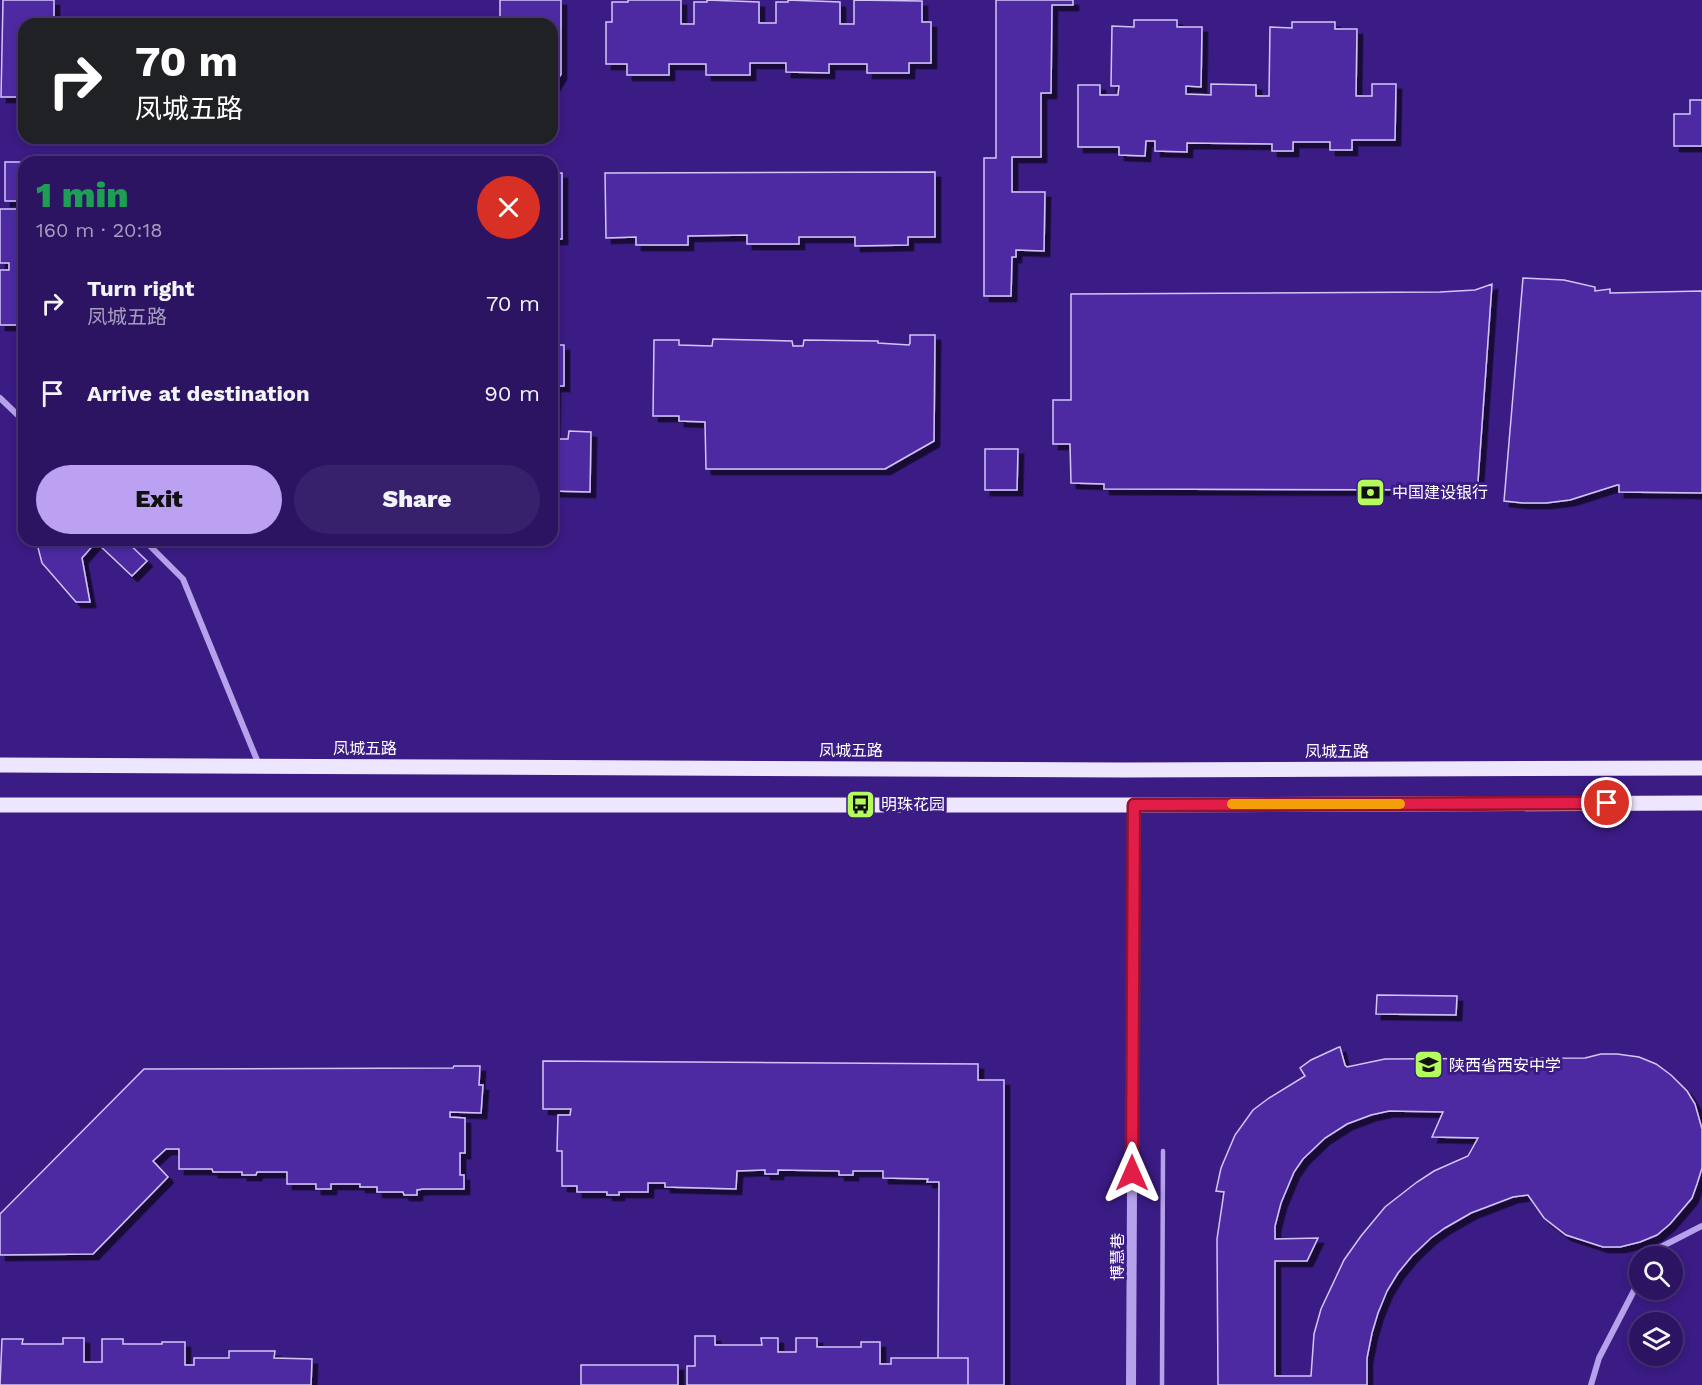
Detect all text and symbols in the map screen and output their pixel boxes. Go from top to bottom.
text: 70 m [135,37,238,86]
icon: right [36,42,114,120]
text: 凤城五路 [135,93,243,125]
text: 1 min [36,174,129,216]
button: close [477,176,540,239]
text: 160 m · 20:18 [36,218,163,242]
text: Turn right [87,276,194,301]
icon: right [36,287,69,320]
text: 70 m [486,291,540,316]
text: 凤城五路 [87,305,167,329]
icon: arrive [36,377,69,410]
text: Arrive at destination [87,381,310,406]
text: 90 m [484,381,540,406]
button: Exit [36,465,282,534]
button: Share [294,465,540,534]
bank icon: 中国建设银行 [1355,476,1387,508]
place label: 中国建设银行 [1392,483,1488,502]
street label: 凤城五路 [333,739,397,758]
street label: 凤城五路 [819,741,883,760]
street label: 凤城五路 [1305,742,1369,761]
pin [1581,777,1632,828]
icon: arrive [1590,786,1623,819]
bus stop icon: 明珠花园 [844,788,876,820]
place label: 明珠花园 [881,795,945,814]
school or university icon: 陕西省西安中学 [1412,1049,1444,1081]
place label: 陕西省西安中学 [1449,1056,1561,1075]
position arrow [1100,1141,1164,1205]
street label: 博慧巷 [1108,1233,1127,1281]
map controls [1629,1246,1683,1366]
button: search [1629,1246,1683,1300]
button: layers [1629,1312,1683,1366]

